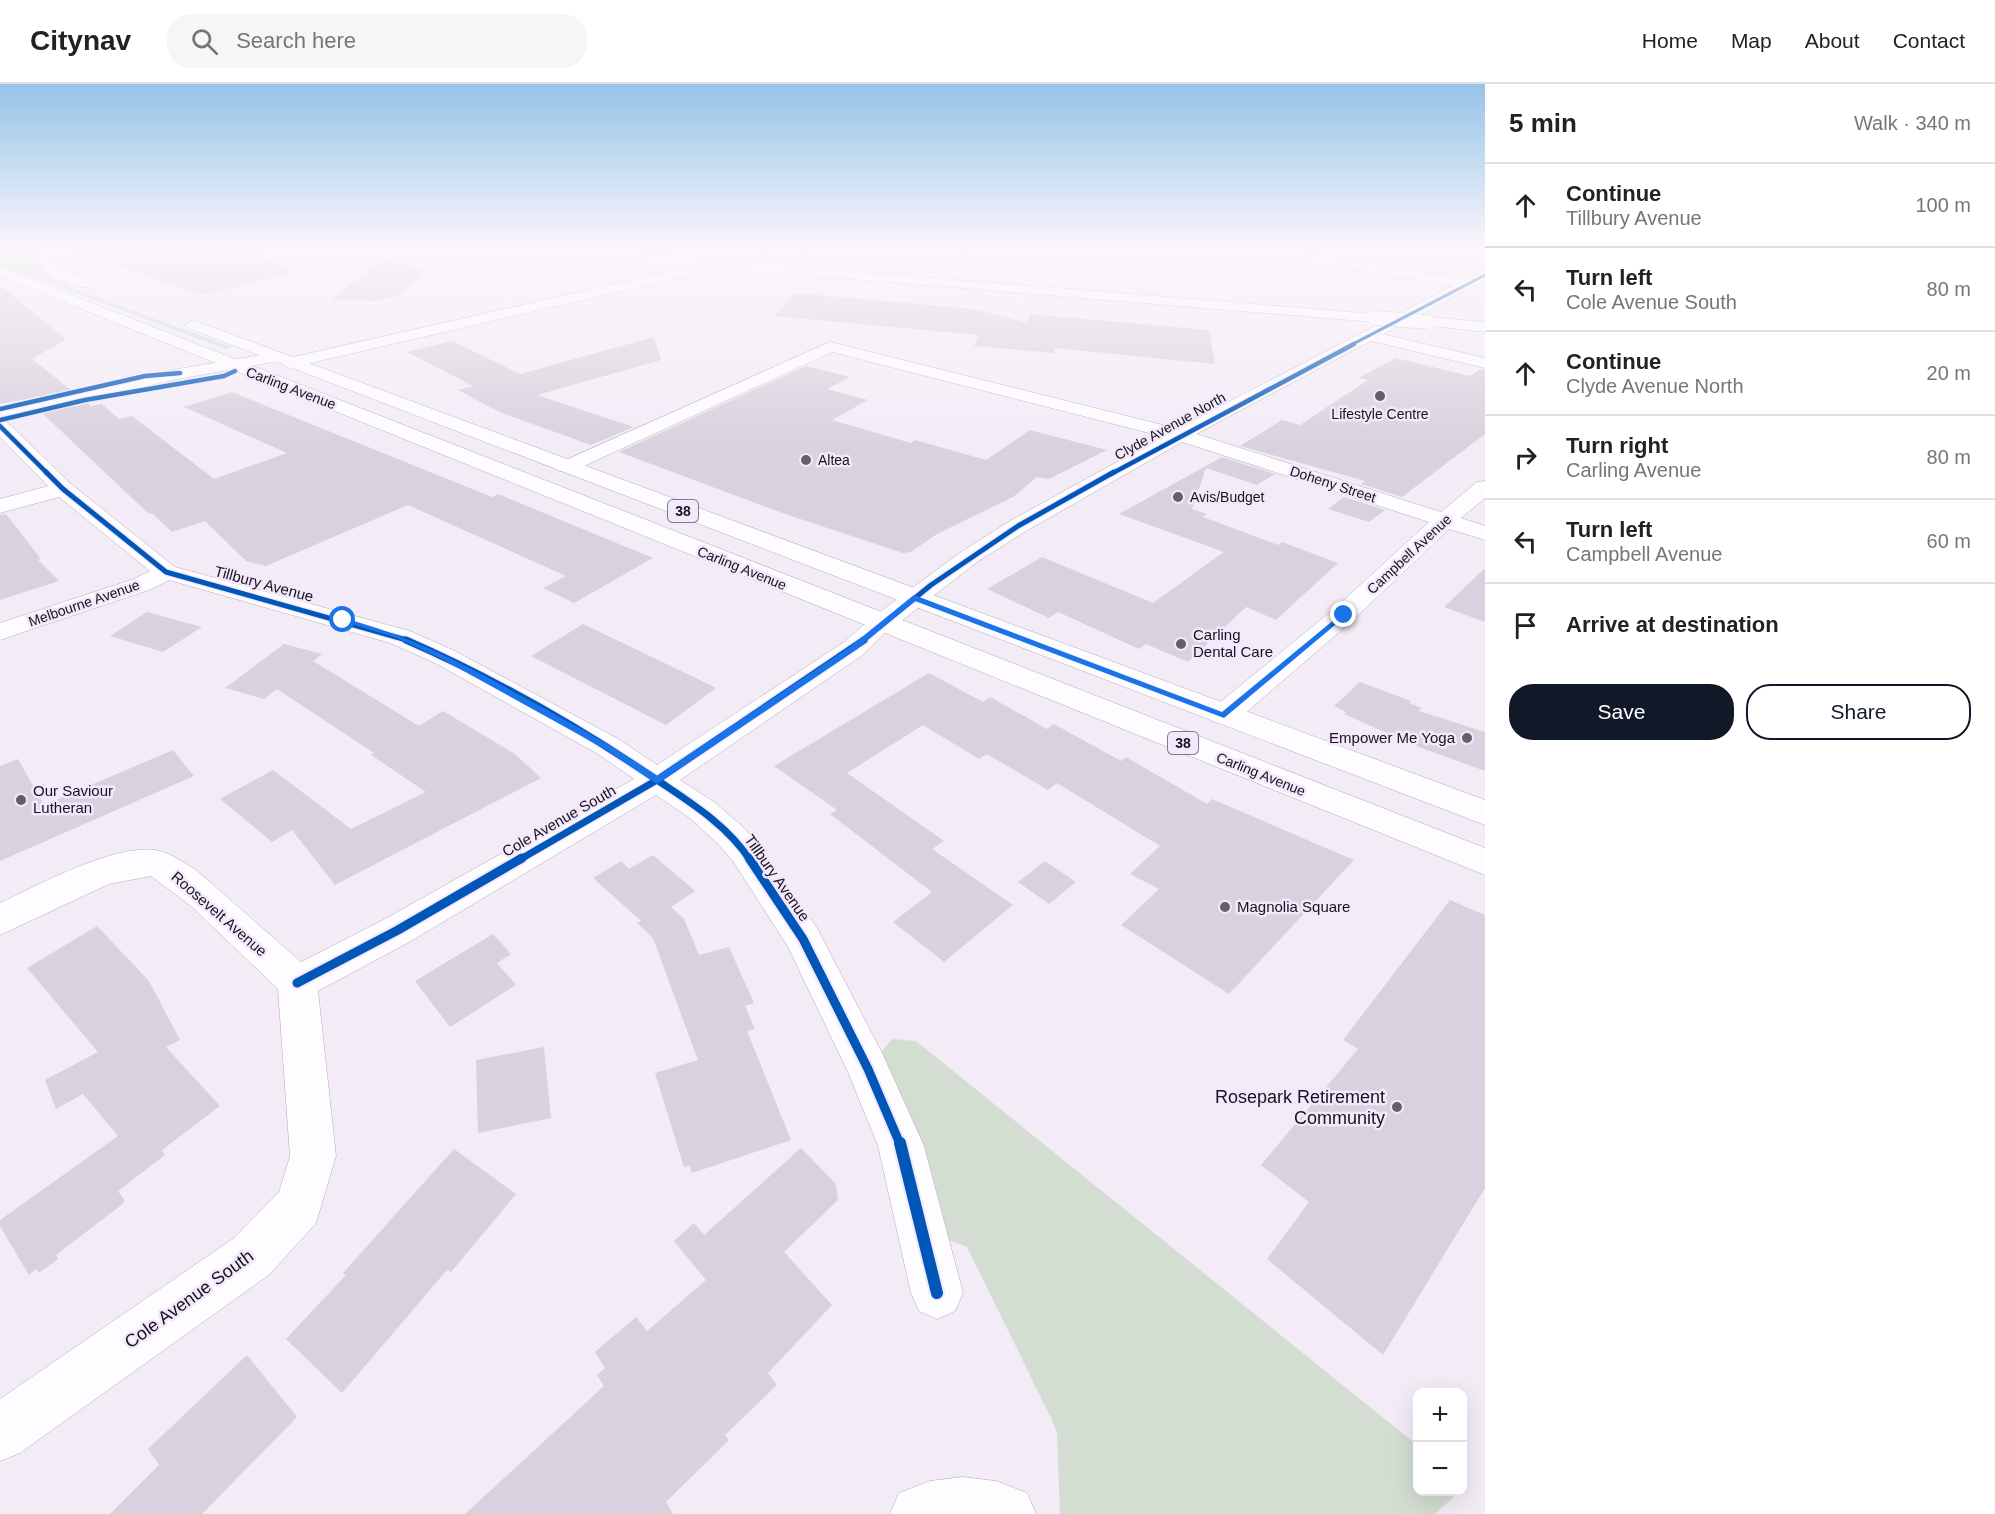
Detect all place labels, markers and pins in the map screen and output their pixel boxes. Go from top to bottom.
marker: Lifestyle Centre [1373,389,1387,403]
place label: Lifestyle Centre [1331,406,1429,422]
place label: Altea [818,452,850,468]
marker: Altea [799,453,813,467]
place label: Avis/Budget [1190,489,1265,505]
marker: Avis/Budget [1171,490,1185,504]
place label: Carling Dental Care [1193,626,1273,660]
marker: Carling Dental Care [1174,637,1188,651]
place label: Empower Me Yoga [1329,729,1456,746]
marker: Empower Me Yoga [1460,731,1474,745]
place label: Our Saviour Lutheran [33,782,113,816]
marker: Our Saviour Lutheran [14,793,28,807]
place label: Magnolia Square [1237,898,1350,915]
marker: Magnolia Square [1218,900,1232,914]
place label: Rosepark Retirement Community [1215,1087,1385,1128]
marker: Rosepark Retirement Community [1390,1100,1404,1114]

